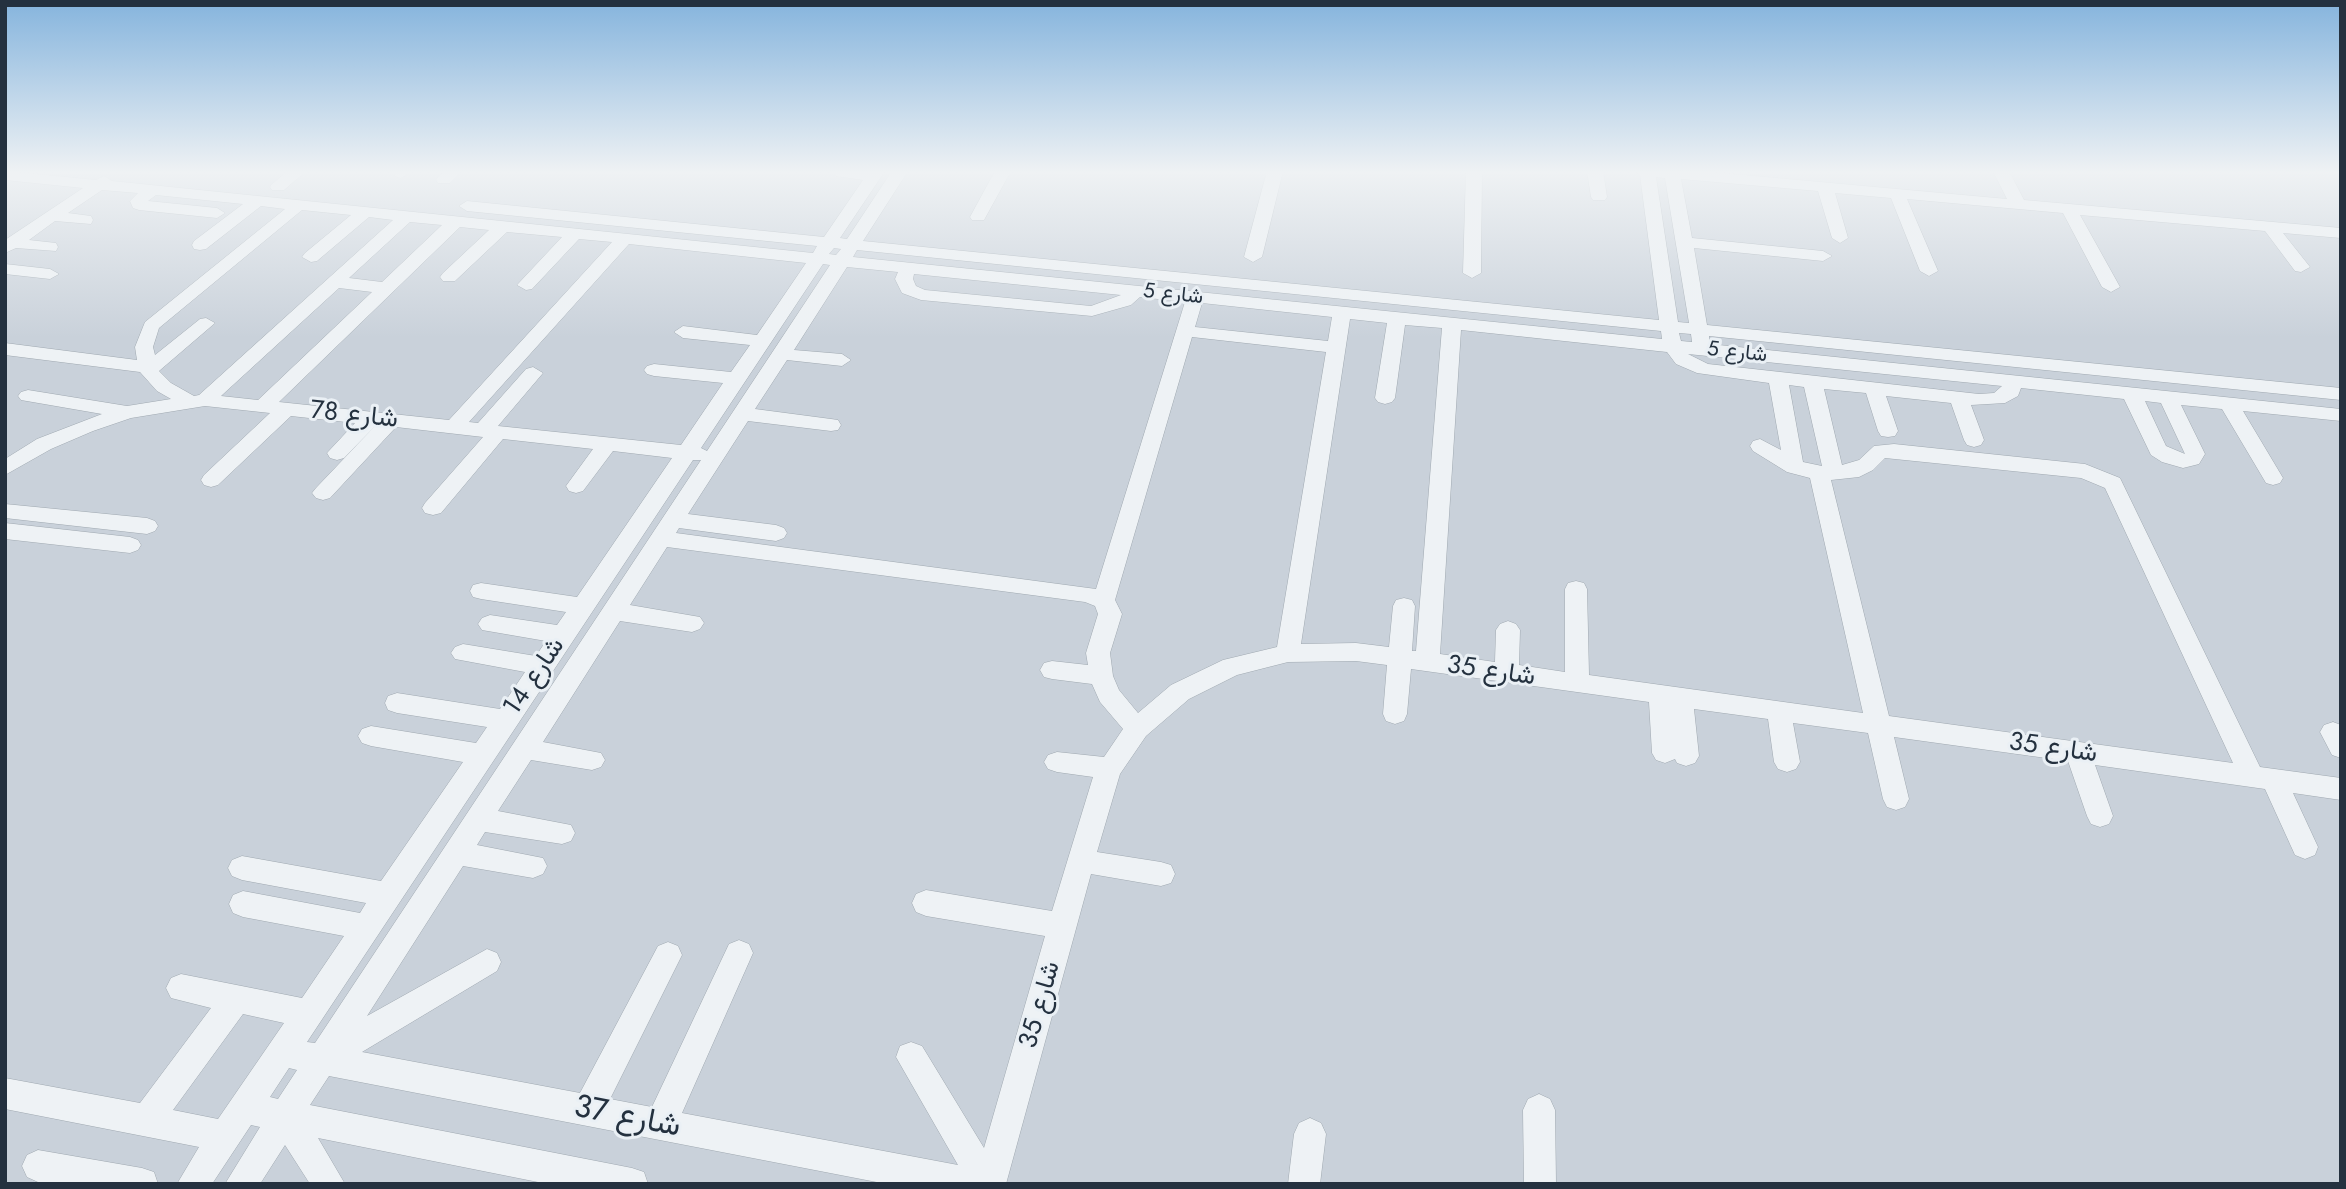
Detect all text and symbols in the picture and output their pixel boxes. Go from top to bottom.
street label: شارع 5 [1142,279,1204,311]
street label: شارع 5 [1706,337,1768,369]
street label: شارع 78 [309,396,399,436]
street label: شارع 14 [498,632,572,722]
street label: شارع 35 [1445,650,1537,694]
street label: شارع 35 [2007,727,2099,771]
street label: شارع 35 [1014,958,1068,1052]
street label: شارع 37 [570,1089,684,1147]

